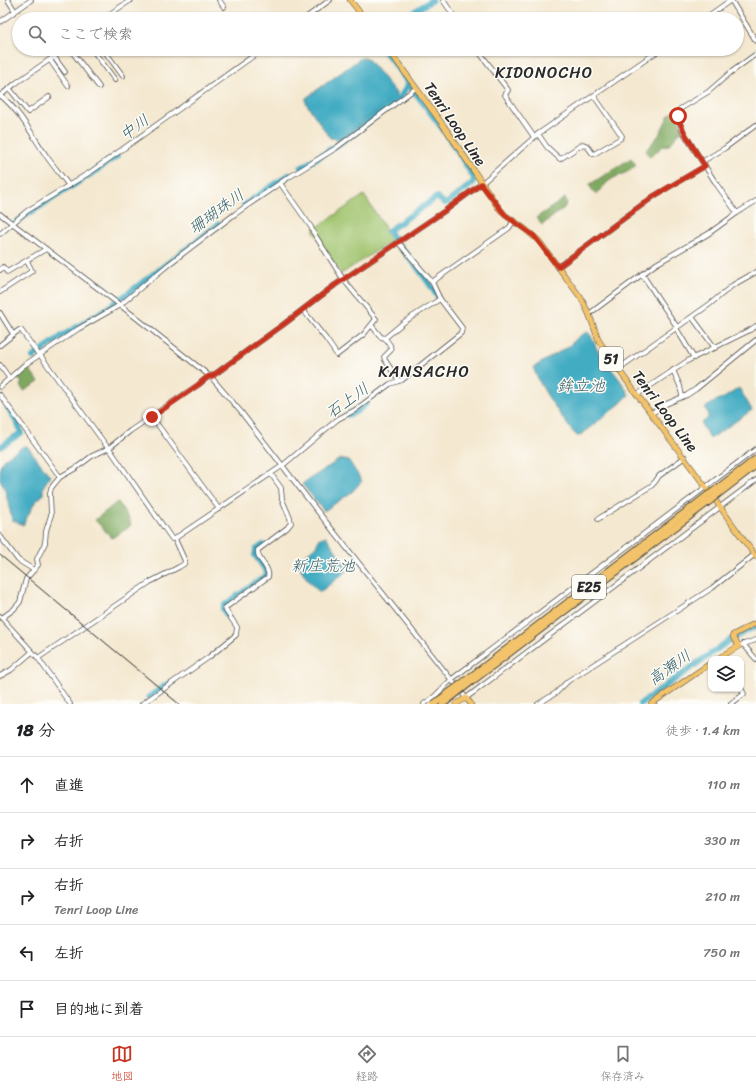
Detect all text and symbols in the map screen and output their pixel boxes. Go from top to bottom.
search box [12,12,744,56]
text: ここで検索 [58,21,133,47]
icon: search [26,23,48,45]
district label: KIDONOCHO [495,58,593,87]
street label: Tenri Loop Line [417,76,493,172]
water label: 中川 [113,106,156,149]
route start [669,107,687,125]
water label: 珊瑚珠川 [182,181,251,242]
road number: 51 [599,347,623,371]
district label: KANSACHO [378,357,470,386]
street label: Tenri Loop Line [625,364,705,458]
water label: 鉾立池 [557,371,606,400]
water label: 石上川 [319,375,375,426]
route end [143,408,161,426]
water label: 新庄荒池 [291,551,356,580]
road number: E25 [572,575,606,599]
water label: 高瀬川 [641,642,697,693]
map controls [708,656,744,692]
button: layers [708,656,744,692]
text: 18 分 [16,715,55,745]
text: 徒歩 · 1.4 km [666,719,740,742]
text: 直進 [54,772,84,798]
text: 110 m [707,773,740,796]
icon: ahead [16,774,38,796]
text: 右折 [54,828,84,854]
text: 330 m [704,829,740,852]
icon: right [16,830,38,852]
text: 右折 [54,872,84,898]
text: 210 m [705,885,740,908]
icon: right [16,886,38,908]
text: Tenri Loop Line [54,898,138,921]
text: 左折 [54,940,84,966]
text: 750 m [703,941,740,964]
icon: left [16,942,38,964]
text: 目的地に到着 [54,996,144,1022]
icon: arrive [16,998,38,1020]
tab: 地図 [111,1043,133,1086]
tab: 経路 [356,1043,378,1086]
tab: 保存済み [601,1043,645,1086]

